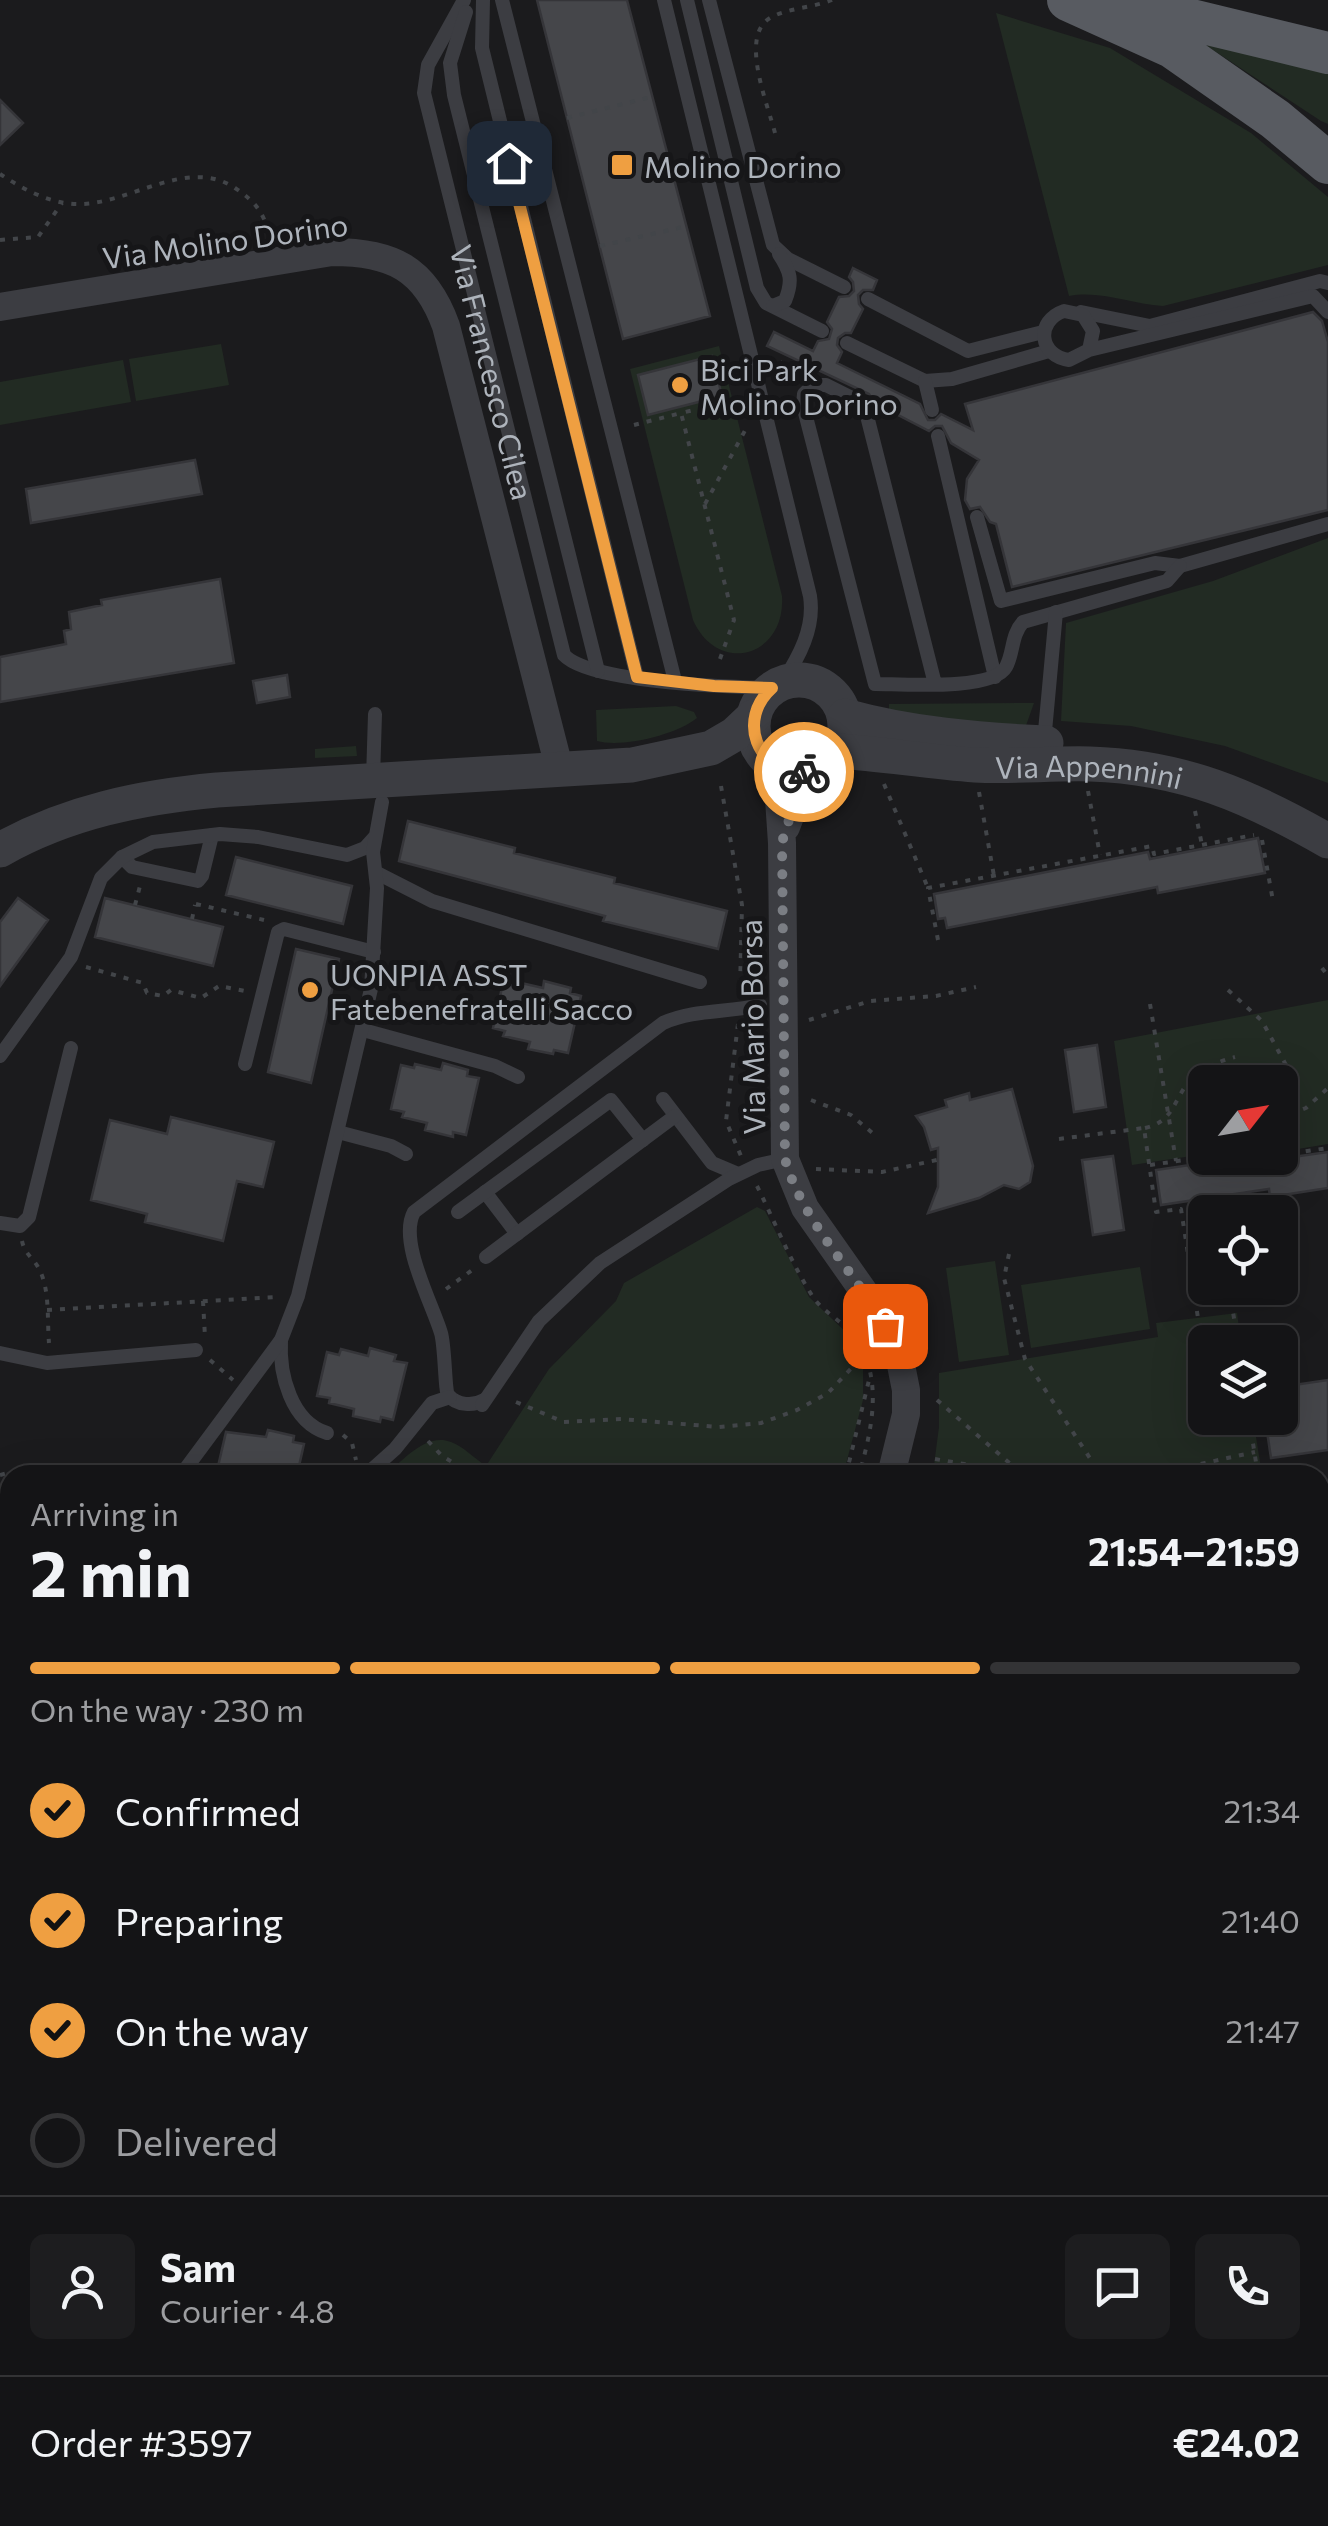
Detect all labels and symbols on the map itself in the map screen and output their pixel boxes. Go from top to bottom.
pin [467,121,552,206]
place label: Molino Dorino [644,147,842,184]
marker: Molino Dorino [609,152,635,178]
street label: Via Molino Dorino [100,204,350,276]
street label: Via Francesco Cilea [444,241,543,503]
place label: Bici Park Molino Dorino [700,350,898,421]
marker: Bici Park Molino Dorino [669,374,691,396]
courier [754,722,854,822]
street label: Via Appennini [995,745,1187,795]
street label: Via Mario Borsa [731,919,771,1135]
place label: UONPIA ASST Fatebenefratelli Sacco [330,955,633,1026]
marker: UONPIA ASST Fatebenefratelli Sacco [299,979,321,1001]
north arrow [1188,1065,1298,1175]
pin [843,1284,928,1369]

